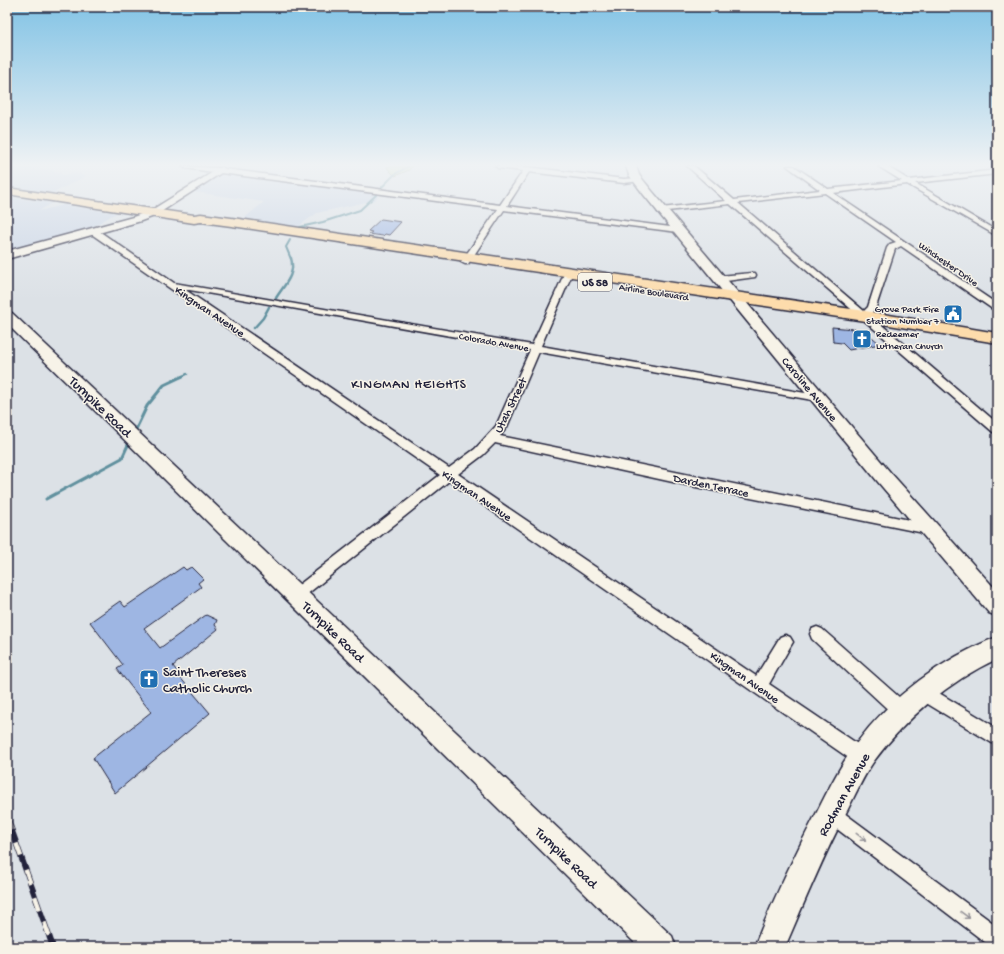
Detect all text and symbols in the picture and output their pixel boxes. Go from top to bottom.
street label: Winchester Drive [916,240,981,290]
road number: US 58 [578,273,612,291]
street label: Airline Boulevard [618,282,690,305]
street label: Kingman Avenue [171,284,247,342]
public building icon: Grove Park Fire Station Number 7 [942,303,964,325]
place label: Grove Park Fire Station Number 7 [866,304,940,328]
church icon: Redeemer Lutheran Church [851,328,873,350]
place label: Redeemer Lutheran Church [876,329,944,353]
street label: Colorado Avenue [458,331,530,355]
street label: Caroline Avenue [777,355,840,426]
street label: Turnpike Road [64,373,136,443]
street label: Utah Street [492,375,532,436]
district label: KINGMAN HEIGHTS [351,378,467,393]
street label: Kingman Avenue [438,468,514,526]
street label: Darden Terrace [671,472,750,502]
street label: Turnpike Road [297,598,369,668]
street label: Kingman Avenue [706,650,782,708]
place label: Saint Thereses Catholic Church [163,665,252,698]
church icon: Saint Thereses Catholic Church [138,668,160,690]
street label: Rodman Avenue [815,750,875,840]
street label: Turnpike Road [530,824,602,894]
one-way arrow [856,833,867,841]
one-way arrow [960,911,971,919]

